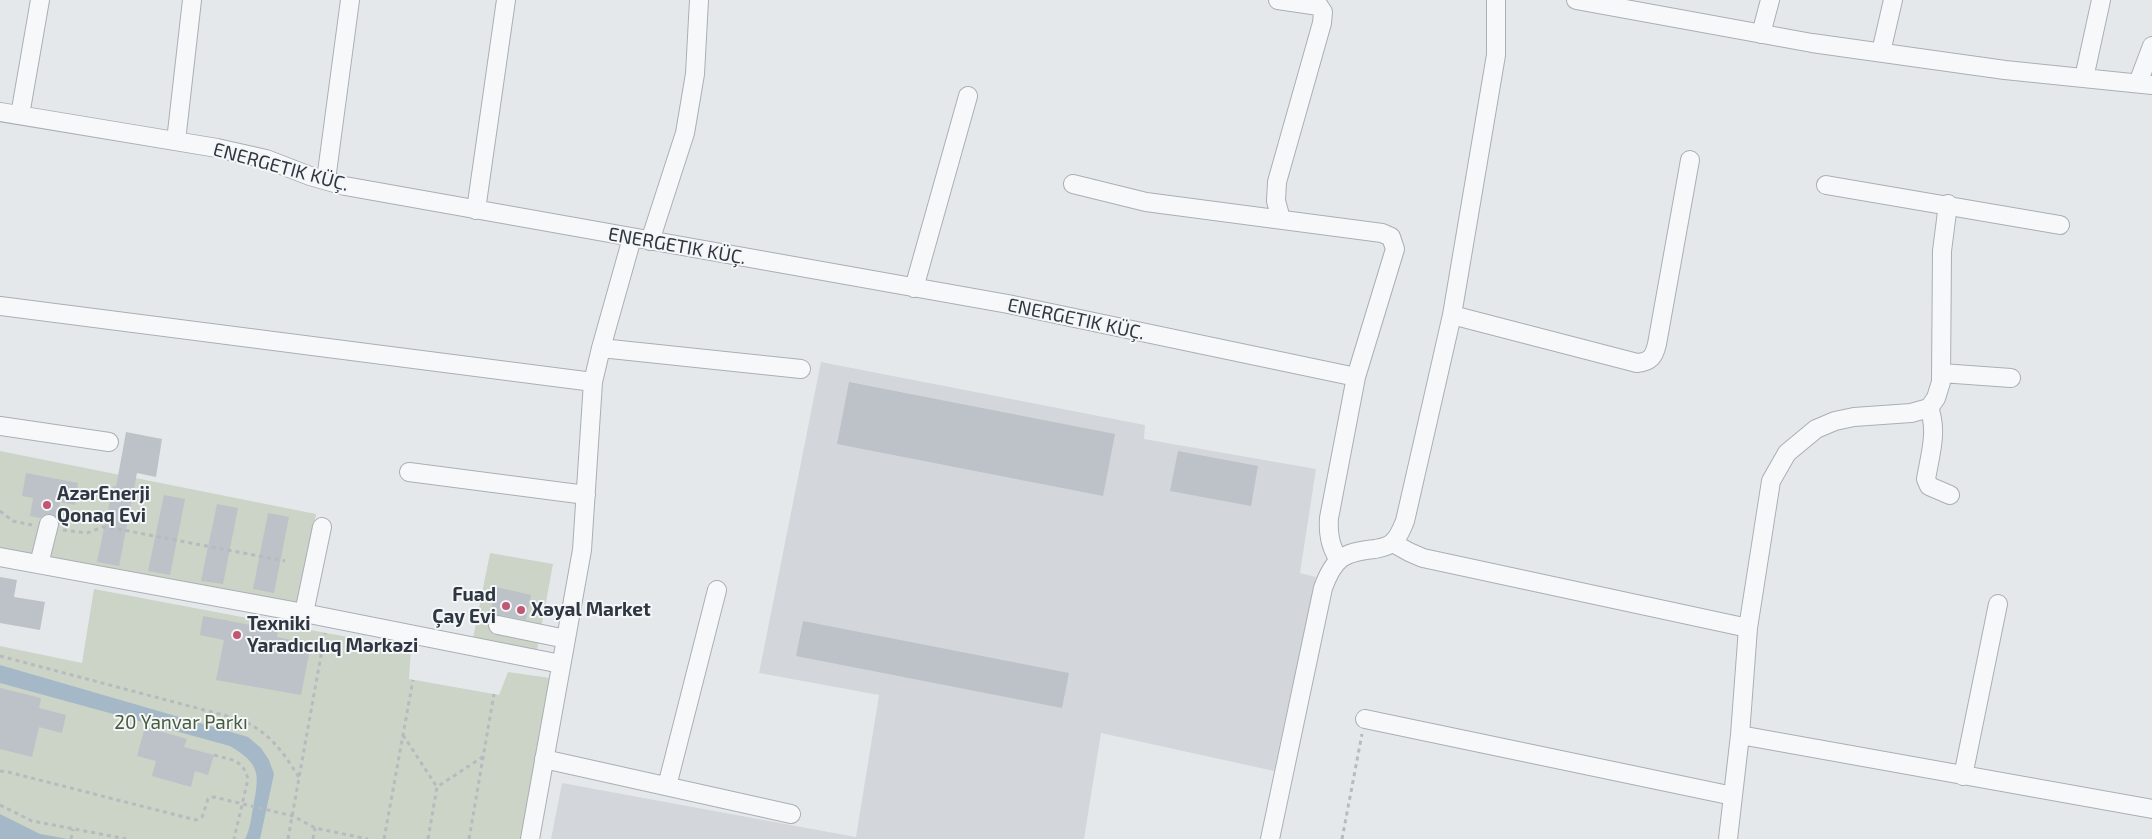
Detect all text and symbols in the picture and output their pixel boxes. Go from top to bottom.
street label: ENERGETIK KÜÇ. [211,138,351,196]
street label: ENERGETIK KÜÇ. [606,223,748,269]
street label: ENERGETIK KÜÇ. [1005,293,1147,345]
place label: AzərEnerji Qonaq Evi [57,483,150,527]
marker: AzərEnerji Qonaq Evi [41,499,53,511]
place label: Fuad Çay Evi [432,584,496,628]
place label: Xəyal Market [531,599,651,621]
marker: Fuad Çay Evi [500,600,512,612]
marker: Xəyal Market [515,604,527,616]
place label: Texniki Yaradıcılıq Mərkəzi [247,613,418,657]
marker: Texniki Yaradıcılıq Mərkəzi [231,629,243,641]
park label: 20 Yanvar Parkı [114,712,248,734]

